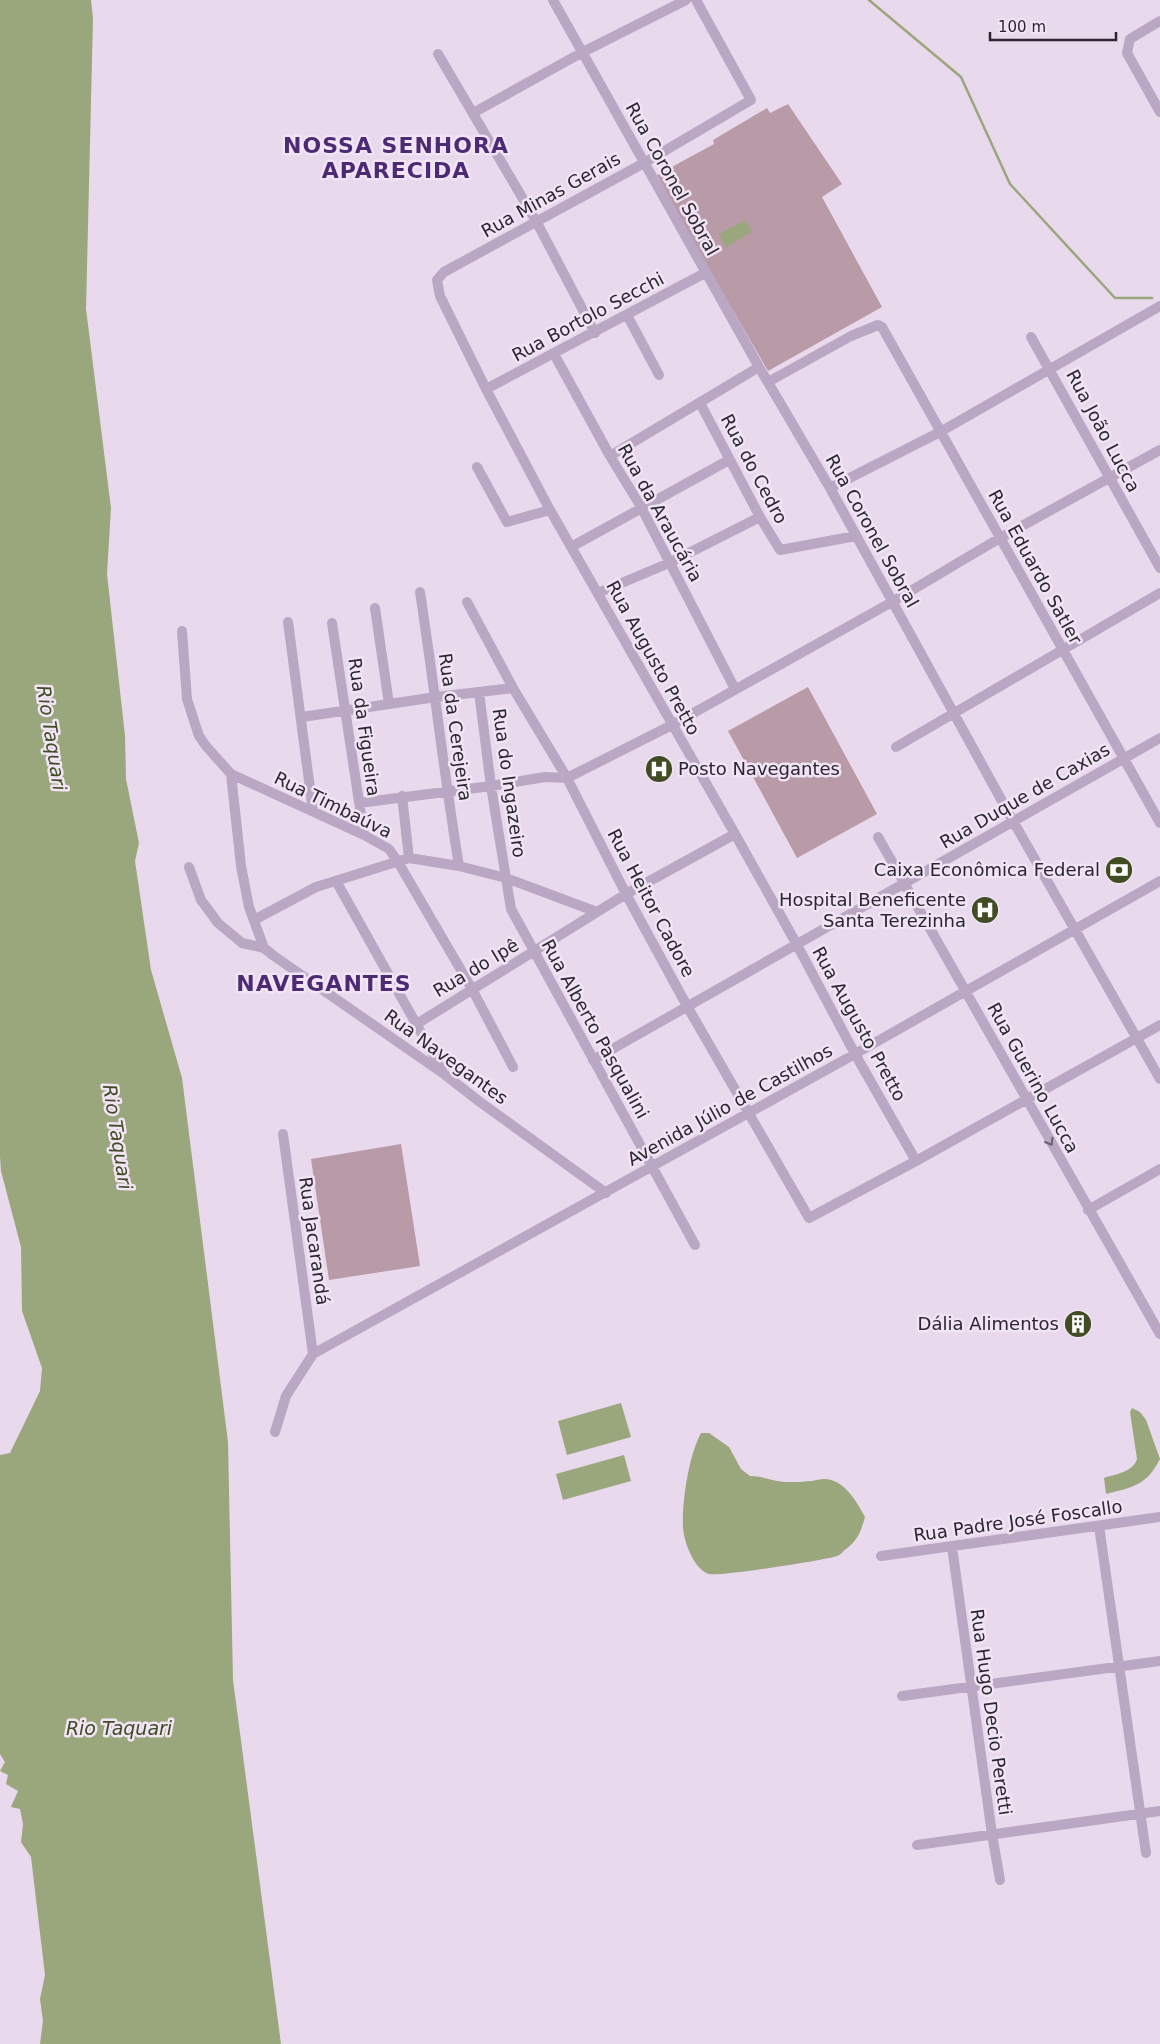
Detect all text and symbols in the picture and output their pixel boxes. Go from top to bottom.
scale bar [990,10,1116,42]
text: 100 m [998,18,1046,36]
street label: Rua Coronel Sobral [622,98,723,259]
district label: NOSSA SENHORA APARECIDA [283,133,509,183]
street label: Rua Minas Gerais [478,148,624,242]
street label: Rua Bortolo Secchi [508,268,667,366]
street label: Rua João Lucca [1062,366,1145,496]
street label: Rua do Cedro [717,410,792,527]
street label: Rua da Araucária [614,440,707,585]
street label: Rua Coronel Sobral [822,450,923,611]
street label: Rua Eduardo Satler [984,486,1087,648]
street label: Rua Augusto Pretto [602,577,705,739]
street label: Rua da Cerejeira [435,652,476,802]
street label: Rua da Figueira [344,656,385,797]
water label: Rio Taquari [33,684,71,793]
street label: Rua do Ingazeiro [489,707,530,859]
street label: Rua Duque de Caxias [936,738,1113,853]
hospital icon: Posto Navegantes [644,754,674,784]
place label: Posto Navegantes [678,758,840,779]
street label: Rua Timbaúva [271,767,396,842]
street label: Rua Heitor Cadore [603,825,699,980]
bank icon: Caixa Econômica Federal [1104,855,1134,885]
place label: Caixa Econômica Federal [874,859,1100,880]
place label: Hospital Beneficente Santa Terezinha [779,889,966,931]
hospital icon: Hospital Beneficente Santa Terezinha [970,895,1000,925]
street label: Rua do Ipê [429,934,522,1001]
street label: Rua Alberto Pasqualini [537,936,653,1122]
street label: Rua Augusto Pretto [808,943,911,1105]
district label: NAVEGANTES [236,971,412,996]
street label: Rua Guerino Lucca [983,999,1084,1157]
street label: Rua Navegantes [380,1005,512,1108]
street label: Avenida Júlio de Castilhos [624,1039,836,1170]
water label: Rio Taquari [99,1083,137,1192]
one-way arrow [1044,1137,1054,1146]
street label: Rua Jacarandá [295,1175,334,1306]
building icon: Dália Alimentos [1063,1309,1093,1339]
place label: Dália Alimentos [918,1313,1059,1334]
street label: Rua Padre José Foscallo [912,1495,1124,1546]
street label: Rua Hugo Decio Peretti [967,1607,1016,1816]
water label: Rio Taquari [66,1717,173,1739]

